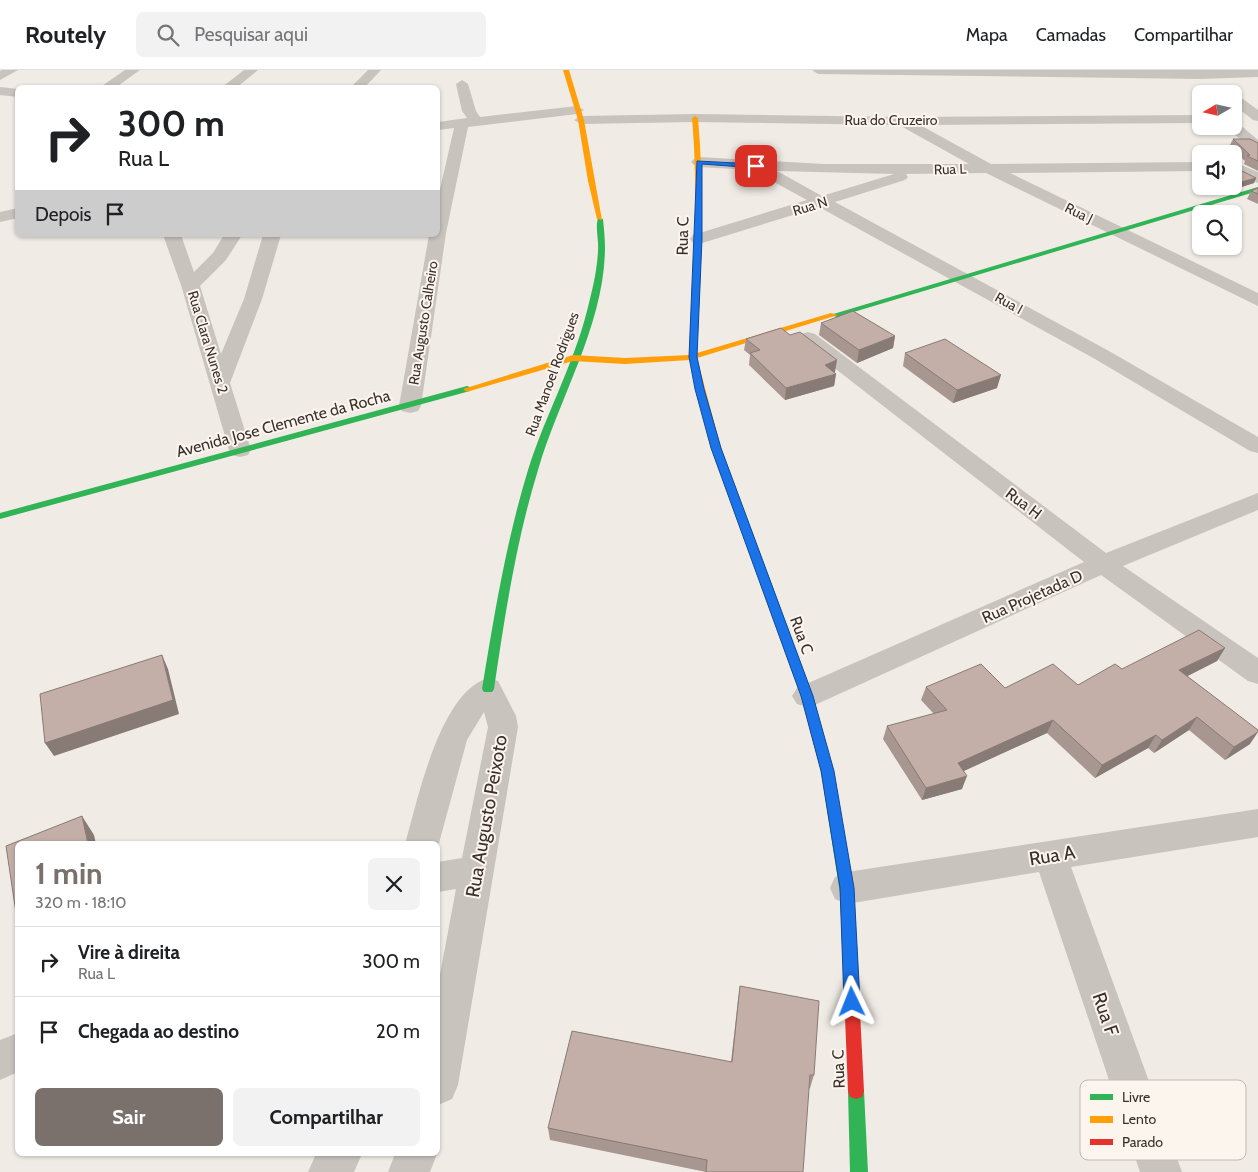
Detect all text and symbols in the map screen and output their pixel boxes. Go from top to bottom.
search box [136,12,486,57]
text: Routely [25,20,106,49]
icon: search [154,21,182,49]
text: Pesquisar aqui [194,23,308,46]
text: Mapa [966,24,1008,46]
text: Camadas [1036,24,1106,46]
text: Compartilhar [1134,24,1233,46]
north arrow [1192,85,1242,135]
map controls [1192,85,1242,255]
text: 300 m [118,102,225,145]
icon: right [35,105,100,170]
street label: Rua do Cruzeiro [845,111,938,129]
text: Rua L [118,145,169,172]
pin [735,145,777,187]
button: sound [1192,145,1242,195]
icon: arrive [742,152,770,180]
street label: Rua L [933,159,967,179]
street label: Rua N [790,192,830,220]
street label: Rua J [1062,199,1096,227]
icon: arrive [101,200,129,228]
text: Depois [35,203,91,226]
button: search [1192,205,1242,255]
street label: Rua C [673,216,692,256]
street label: Rua Augusto Calheiro [404,259,442,386]
street label: Rua Clara Nunes 2 [184,288,232,396]
street label: Rua I [992,288,1026,318]
street label: Rua Manoel Rodrigues [521,309,583,439]
street label: Avenida Jose Clemente da Rocha [174,386,392,461]
street label: Rua H [1002,484,1046,523]
street label: Rua Projetada D [979,566,1086,627]
street label: Rua C [786,614,817,657]
street label: Rua Augusto Peixoto [461,733,512,899]
street label: Rua A [1027,840,1077,870]
text: 1 min [35,855,103,892]
button: close [368,858,420,910]
text: 320 m · 18:10 [35,893,126,912]
text: Vire à direita [78,941,180,964]
icon: right [35,948,63,976]
text: 300 m [362,950,420,973]
text: Rua L [78,964,115,983]
position arrow [825,975,877,1027]
street label: Rua F [1087,989,1124,1039]
icon: arrive [35,1018,63,1046]
text: Chegada ao destino [78,1020,239,1043]
text: 20 m [376,1020,420,1043]
street label: Rua C [828,1049,849,1089]
legend [1080,1080,1246,1160]
button: Sair [35,1088,223,1146]
button: Compartilhar [233,1088,420,1146]
text: Livre [1122,1088,1150,1106]
text: Lento [1122,1110,1156,1128]
text: Parado [1122,1133,1163,1151]

